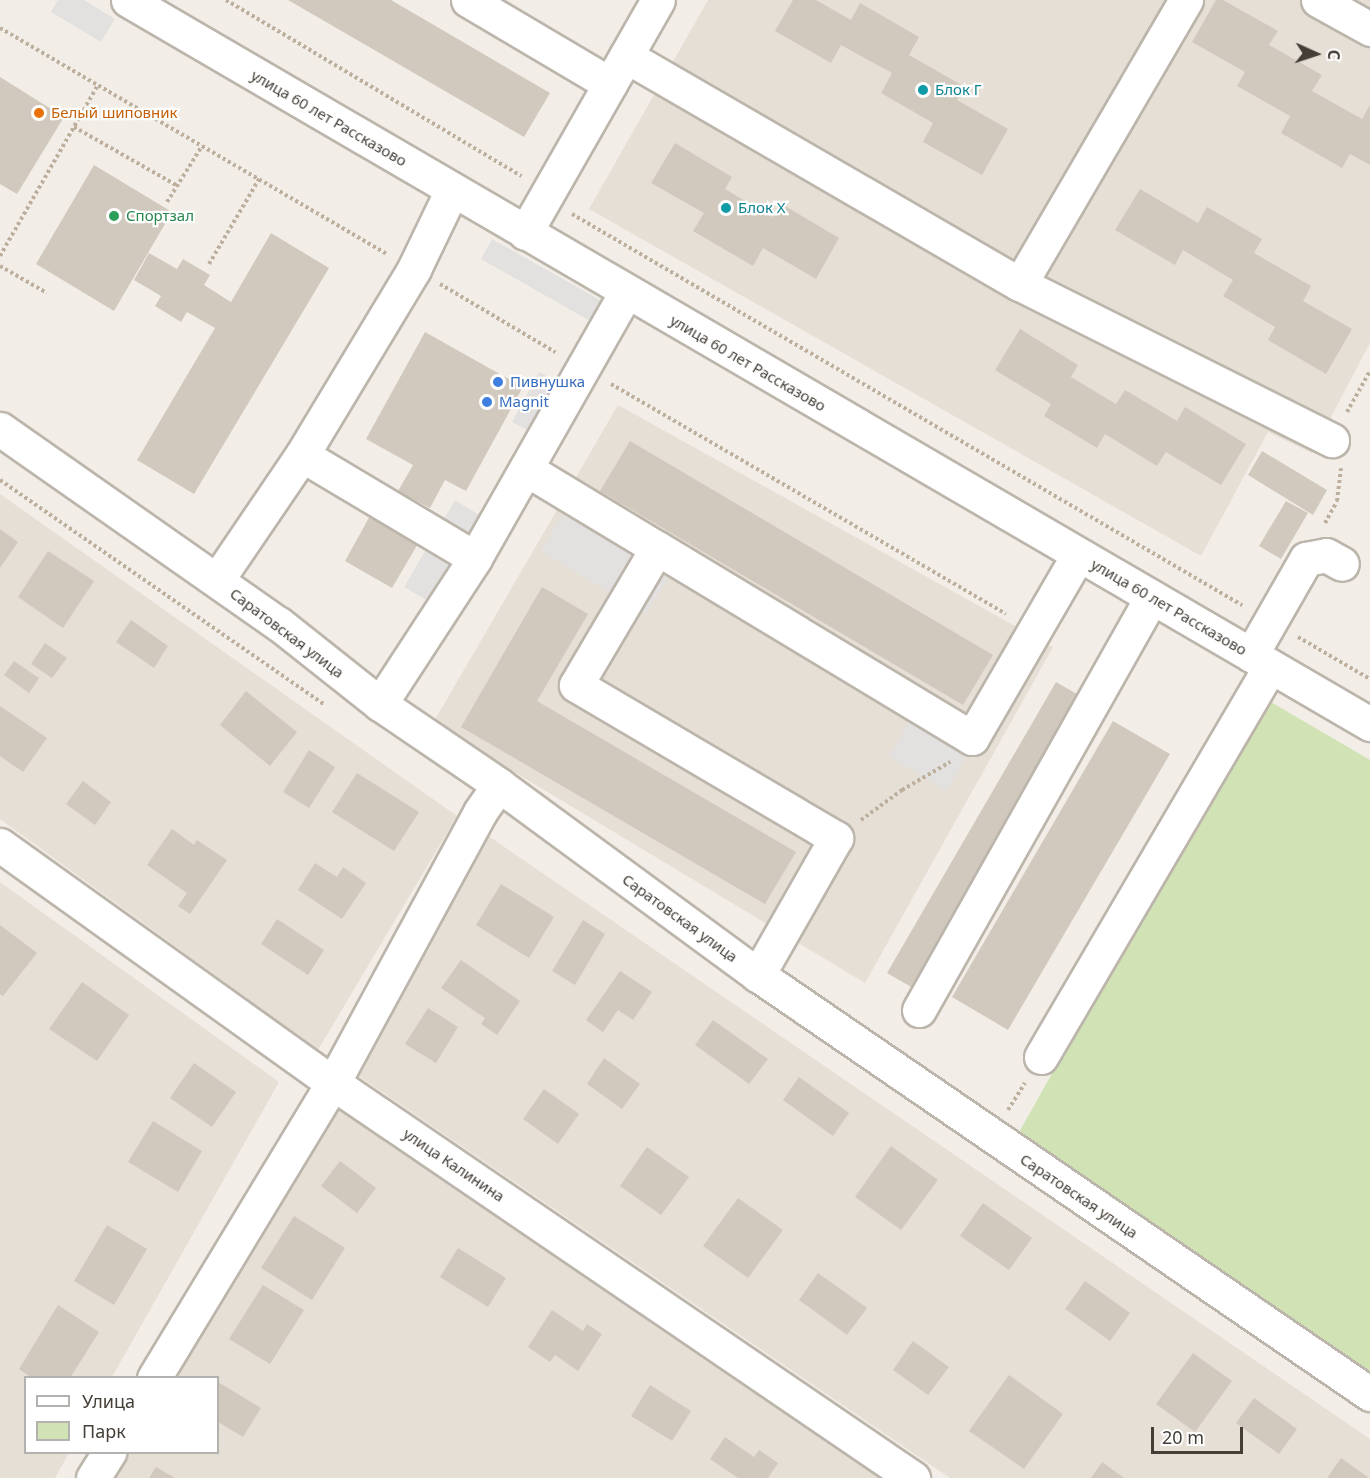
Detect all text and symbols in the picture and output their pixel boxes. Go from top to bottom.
north arrow [1286,24,1346,84]
text: С [1323,49,1345,61]
street label: улица 60 лет Рассказово [248,66,410,170]
place label: Блок Г [935,81,981,99]
marker: Блок Г [916,83,930,97]
place label: Белый шиповник [51,104,178,122]
marker: Белый шиповник [32,106,46,120]
place label: Блок Х [738,199,786,217]
marker: Блок Х [719,201,733,215]
place label: Спортзал [126,207,194,225]
marker: Спортзал [107,209,121,223]
street label: улица 60 лет Рассказово [667,311,829,415]
place label: Пивнушка [510,373,585,391]
marker: Пивнушка [491,375,505,389]
place label: Magnit [499,393,549,411]
marker: Magnit [480,395,494,409]
street label: улица 60 лет Рассказово [1088,555,1250,659]
street label: Саратовская улица [227,584,347,682]
street label: Саратовская улица [619,870,741,966]
street label: улица Калинина [400,1124,508,1206]
street label: Саратовская улица [1017,1150,1141,1242]
legend [24,1376,219,1454]
text: Улица [82,1389,135,1413]
scale bar [1154,1415,1246,1453]
text: Парк [82,1419,126,1443]
text: 20 m [1162,1425,1204,1449]

